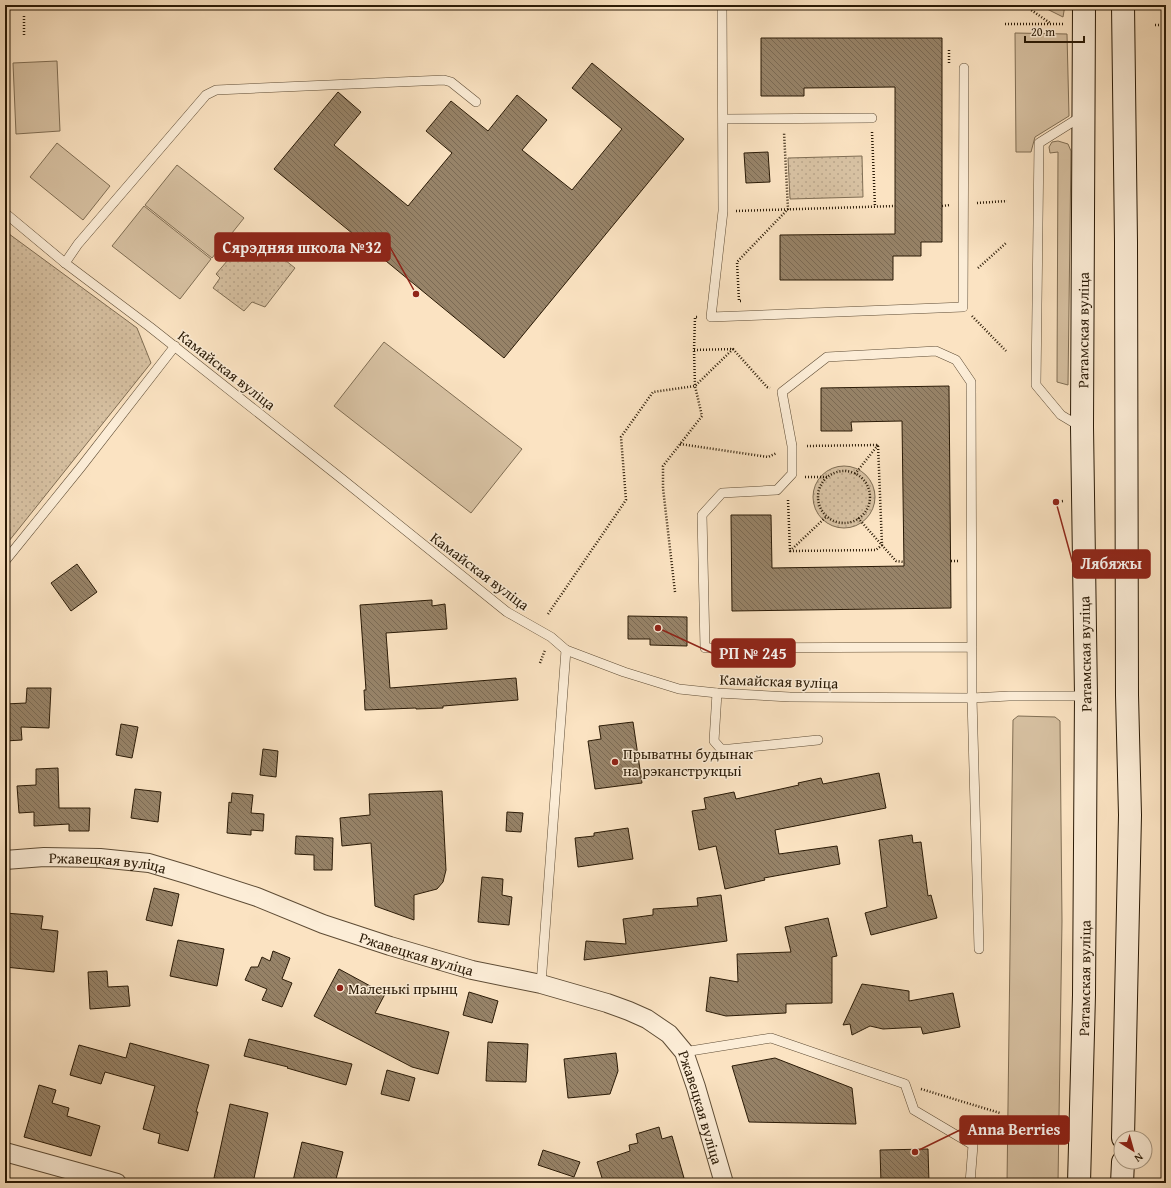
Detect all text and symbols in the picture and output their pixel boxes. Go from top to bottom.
scale bar [1025,18,1084,44]
text: 20 m [1031,23,1055,40]
callout: Сярэдняя школа №32 [215,233,390,261]
text: Сярэдняя школа №32 [222,235,382,259]
street label: Ратамская вуліца [1072,271,1093,388]
street label: Камайская вуліца [174,325,281,415]
street label: Камайская вуліца [426,527,534,616]
callout: Лябяжы [1073,550,1150,578]
text: Лябяжы [1080,551,1142,575]
street label: Ратамская вуліца [1073,595,1097,712]
callout: РП № 245 [712,639,795,667]
text: РП № 245 [719,641,787,665]
street label: Камайская вуліца [719,668,840,694]
place label: Прыватны будынак на рэканструкцыі [623,743,753,781]
marker: Прыватны будынак на рэканструкцыі [610,757,620,767]
street label: Ржавецкая вуліца [49,847,170,878]
street label: Ратамская вуліца [1072,919,1095,1036]
street label: Ржавецкая вуліца [357,926,477,981]
place label: Маленькі прынц [348,978,458,999]
marker: Маленькі прынц [335,983,345,993]
street label: Ржавецкая вуліца [674,1047,729,1168]
callout: Anna Berries [960,1116,1069,1144]
text: Anna Berries [967,1117,1061,1141]
north arrow [1113,1130,1153,1170]
text: N [1131,1149,1147,1167]

